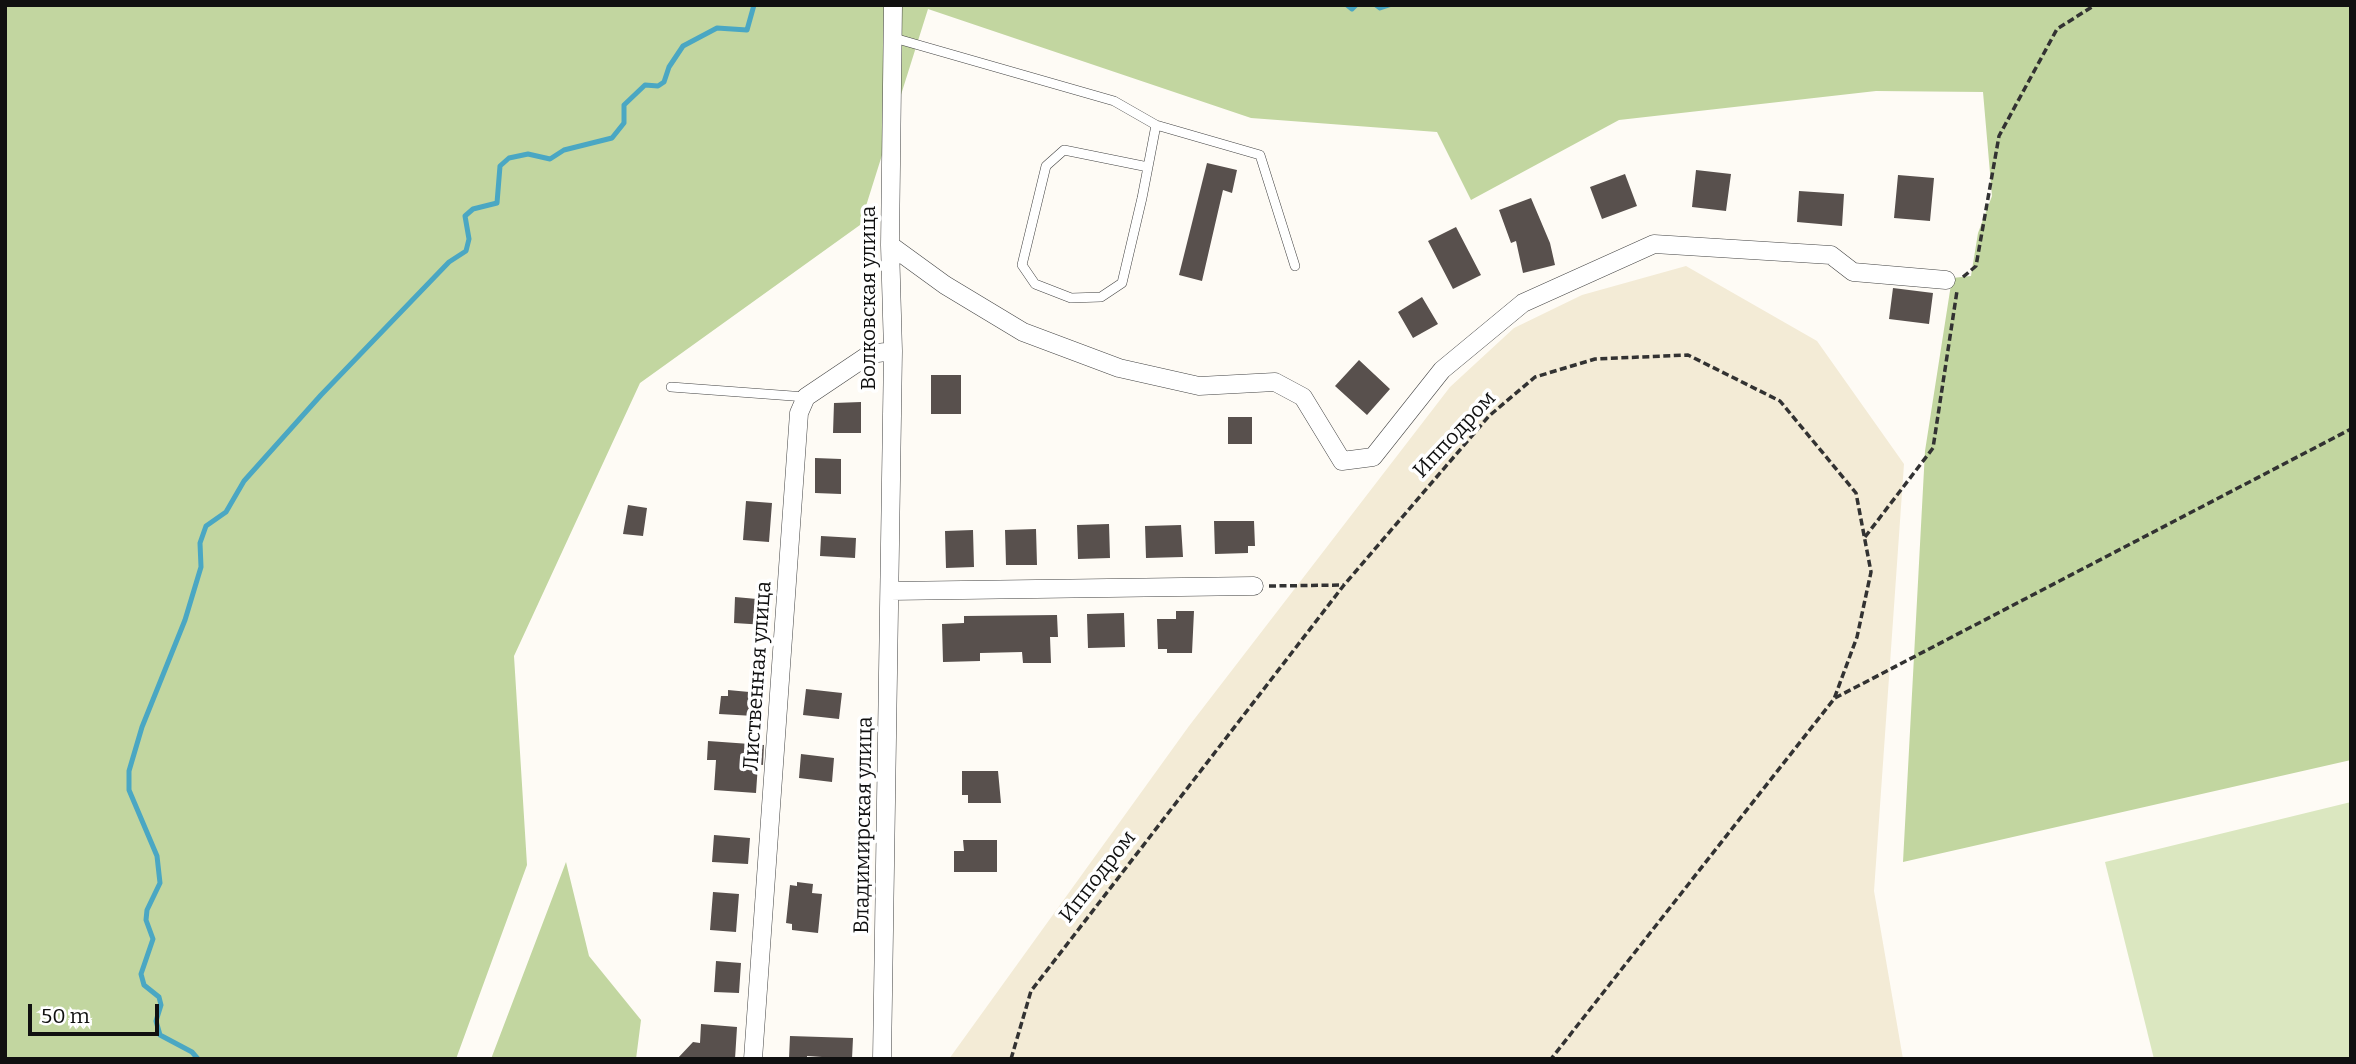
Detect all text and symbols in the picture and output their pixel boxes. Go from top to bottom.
street label: Волковская улица [856,206,882,390]
street label: Ипподром [1408,386,1502,484]
street label: Лиственная улица [739,580,777,772]
street label: Владимирская улица [850,716,878,934]
street label: Ипподром [1054,826,1142,928]
scale bar [32,990,163,1034]
text: 50 m [41,1003,90,1029]

